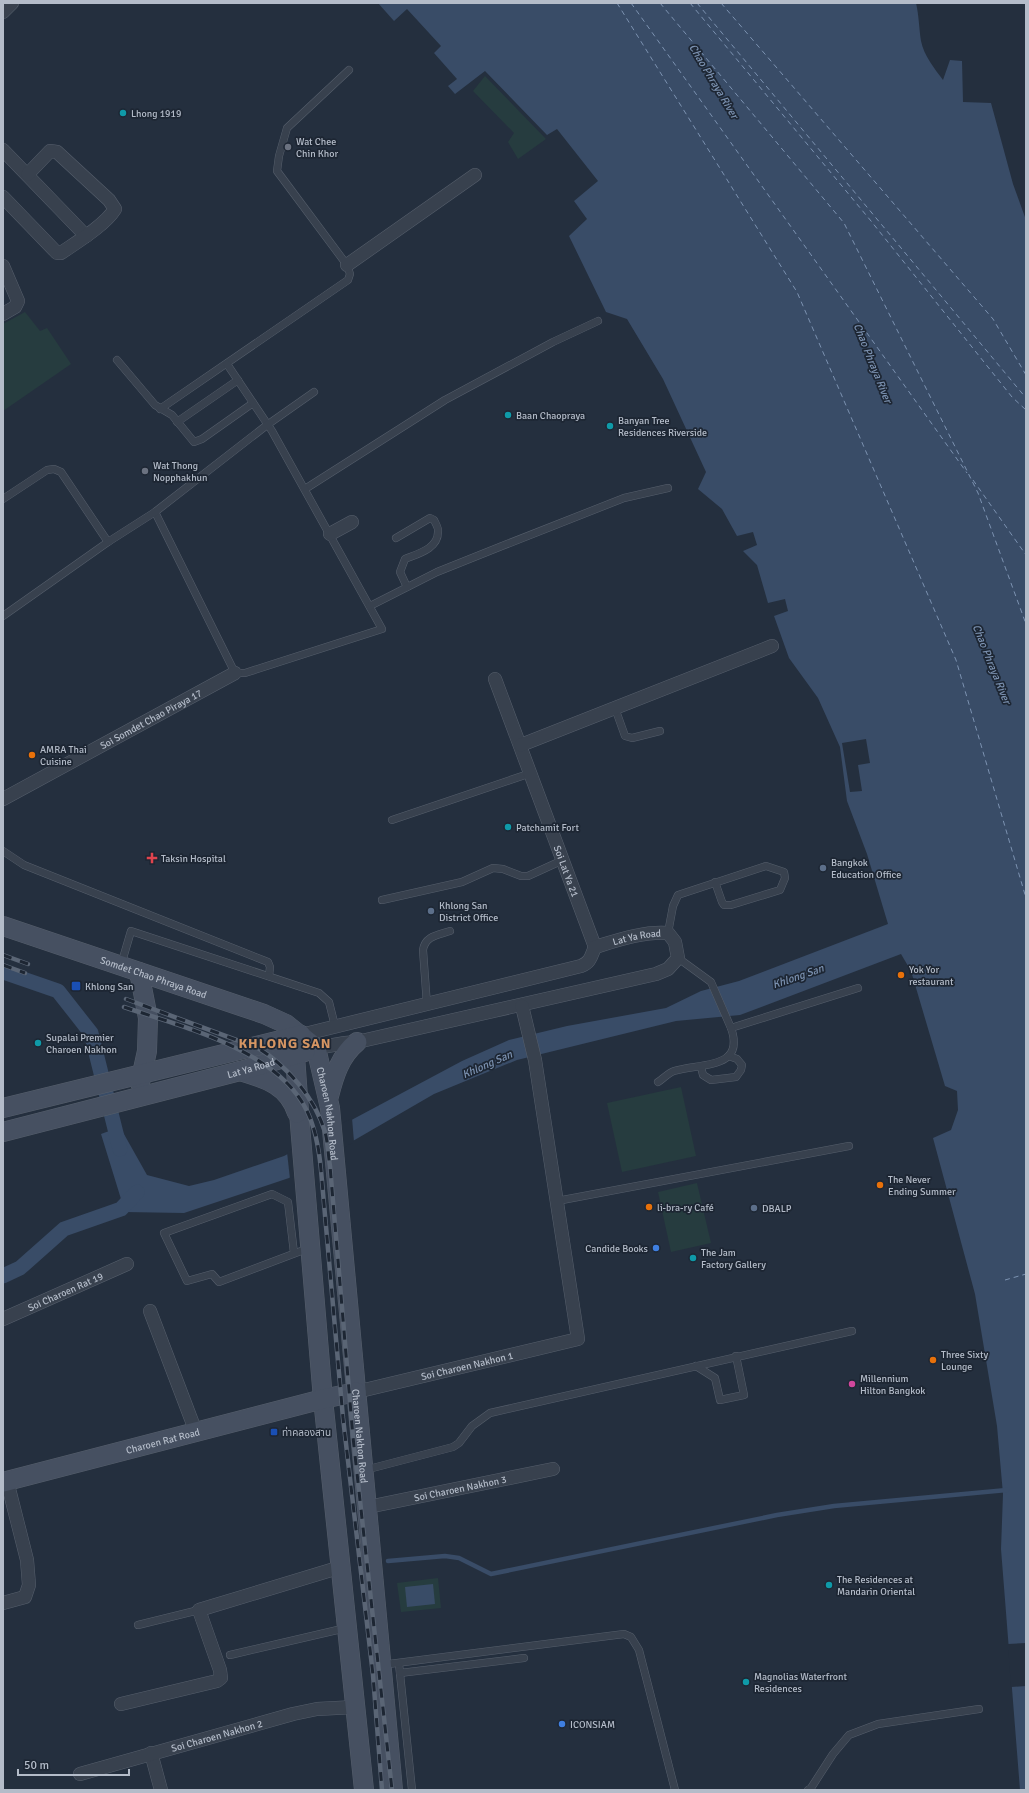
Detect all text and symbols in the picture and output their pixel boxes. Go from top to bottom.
water label: Chao Phraya River [686,42,742,123]
marker: Lhong 1919 [118,108,128,118]
place label: Lhong 1919 [131,108,181,120]
place label: Wat Chee Chin Khor [296,136,338,160]
marker: Wat Chee Chin Khor [283,142,293,152]
water label: Chao Phraya River [851,321,895,407]
marker: Baan Chaopraya [503,410,513,420]
place label: Baan Chaopraya [516,410,585,422]
place label: Banyan Tree Residences Riverside [618,415,707,439]
marker: Banyan Tree Residences Riverside [605,421,615,431]
place label: Wat Thong Nopphakhun [153,460,208,484]
marker: Wat Thong Nopphakhun [140,466,150,476]
water label: Chao Phraya River [970,622,1014,708]
street label: Soi Somdet Chao Piraya 17 [98,687,204,752]
place label: AMRA Thai Cuisine [40,744,87,768]
marker: AMRA Thai Cuisine [27,750,37,760]
marker: Patchamit Fort [503,822,513,832]
place label: Patchamit Fort [516,822,579,834]
street label: Soi Lat Ya 21 [551,844,581,899]
marker: Taksin Hospital [146,852,158,864]
place label: Taksin Hospital [161,853,226,865]
place label: Bangkok Education Office [831,857,901,881]
marker: Bangkok Education Office [818,863,828,873]
place label: Khlong San District Office [439,900,498,924]
marker: Khlong San District Office [426,906,436,916]
street label: Lat Ya Road [611,928,661,948]
street label: Somdet Chao Phraya Road [99,954,208,1001]
water label: Khlong San [771,961,826,991]
place label: Yok Yor restaurant [909,964,954,988]
marker: Yok Yor restaurant [896,970,906,980]
marker: Khlong San [70,980,82,992]
place label: Khlong San [85,981,133,993]
place label: Supalai Premier Charoen Nakhon [46,1032,117,1056]
district label: KHLONG SAN [238,1035,332,1052]
marker: Supalai Premier Charoen Nakhon [33,1038,43,1048]
water label: Khlong San [460,1047,515,1081]
street label: Lat Ya Road [226,1056,276,1081]
street label: Charoen Nakhon Road [314,1066,340,1161]
place label: The Never Ending Summer [888,1174,956,1198]
marker: The Never Ending Summer [875,1180,885,1190]
marker: li-bra-ry Café [644,1202,654,1212]
place label: li-bra-ry Café [657,1202,714,1214]
marker: DBALP [749,1203,759,1213]
place label: DBALP [762,1203,792,1215]
place label: Candide Books [585,1243,649,1255]
marker: Candide Books [651,1243,661,1253]
place label: The Jam Factory Gallery [701,1247,766,1271]
marker: The Jam Factory Gallery [688,1253,698,1263]
street label: Soi Charoen Rat 19 [26,1270,105,1314]
place label: Three Sixty Lounge [941,1349,988,1373]
street label: Soi Charoen Nakhon 1 [420,1350,514,1383]
marker: Three Sixty Lounge [928,1355,938,1365]
place label: Millennium Hilton Bangkok [860,1373,925,1397]
marker: Millennium Hilton Bangkok [847,1379,857,1389]
street label: Charoen Nakhon Road [349,1388,370,1484]
street label: Charoen Rat Road [125,1426,201,1457]
place label: ท่าคลองสาน [282,1426,331,1439]
marker: ท่าคลองสาน [269,1427,279,1437]
street label: Soi Charoen Nakhon 3 [413,1474,508,1504]
place label: The Residences at Mandarin Oriental [837,1574,915,1598]
marker: The Residences at Mandarin Oriental [824,1580,834,1590]
place label: Magnolias Waterfront Residences [754,1671,847,1695]
marker: Magnolias Waterfront Residences [741,1677,751,1687]
street label: Soi Charoen Nakhon 2 [170,1718,264,1755]
marker: ICONSIAM [557,1719,567,1729]
place label: ICONSIAM [570,1719,615,1731]
scale bar [18,1751,129,1777]
text: 50 m [24,1758,49,1773]

